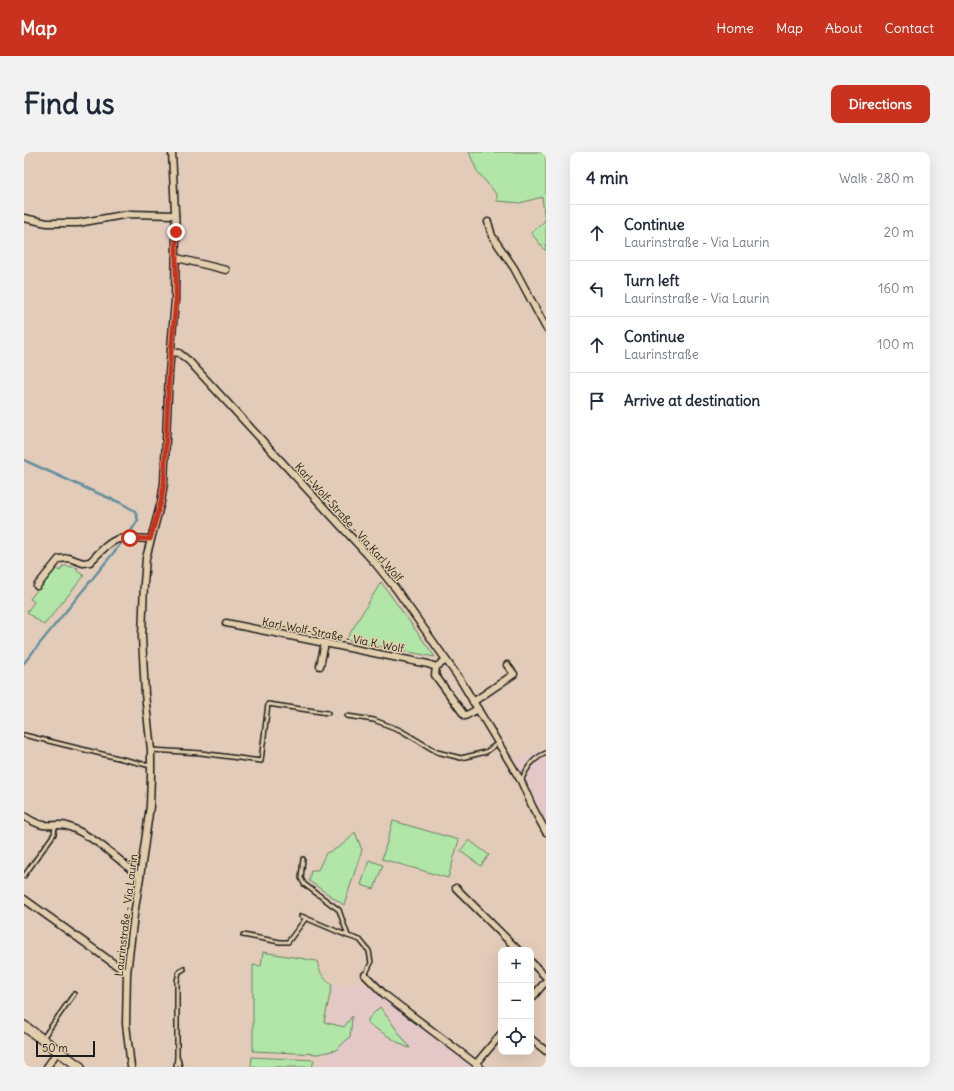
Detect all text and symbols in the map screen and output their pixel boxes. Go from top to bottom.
text: Map [20,16,57,40]
text: Home [716,19,754,37]
text: Map [776,19,803,37]
text: About [825,19,863,37]
text: Contact [885,19,934,37]
button: Directions [831,85,930,123]
text: Find us [24,86,115,122]
text: 4 min [586,167,628,189]
text: Walk · 280 m [839,170,914,187]
text: Continue [624,215,685,234]
icon: ahead [586,222,608,244]
route end [167,223,185,241]
text: 20 m [884,224,914,241]
text: Laurinstraße - Via Laurin [624,234,770,251]
text: Turn left [624,271,679,290]
icon: left [586,278,608,300]
text: 160 m [878,280,914,297]
text: Laurinstraße - Via Laurin [624,290,770,307]
text: Continue [624,327,685,346]
icon: ahead [586,334,608,356]
text: 100 m [877,336,914,353]
text: Laurinstraße [624,346,699,363]
icon: arrive [586,390,608,412]
text: Arrive at destination [624,391,760,410]
street label: Karl-Wolf-Straße - Via Karl Wolf [292,460,406,585]
route start [121,529,139,547]
street label: Karl-Wolf-Straße - Via K. Wolf [261,614,406,656]
street label: Laurinstraße - Via Laurin [112,853,140,977]
map controls [498,947,534,1055]
button: + [498,947,534,983]
button: − [498,983,534,1019]
button: locate [498,1019,534,1055]
scale bar [36,1039,95,1058]
text: 50 m [42,1041,68,1055]

